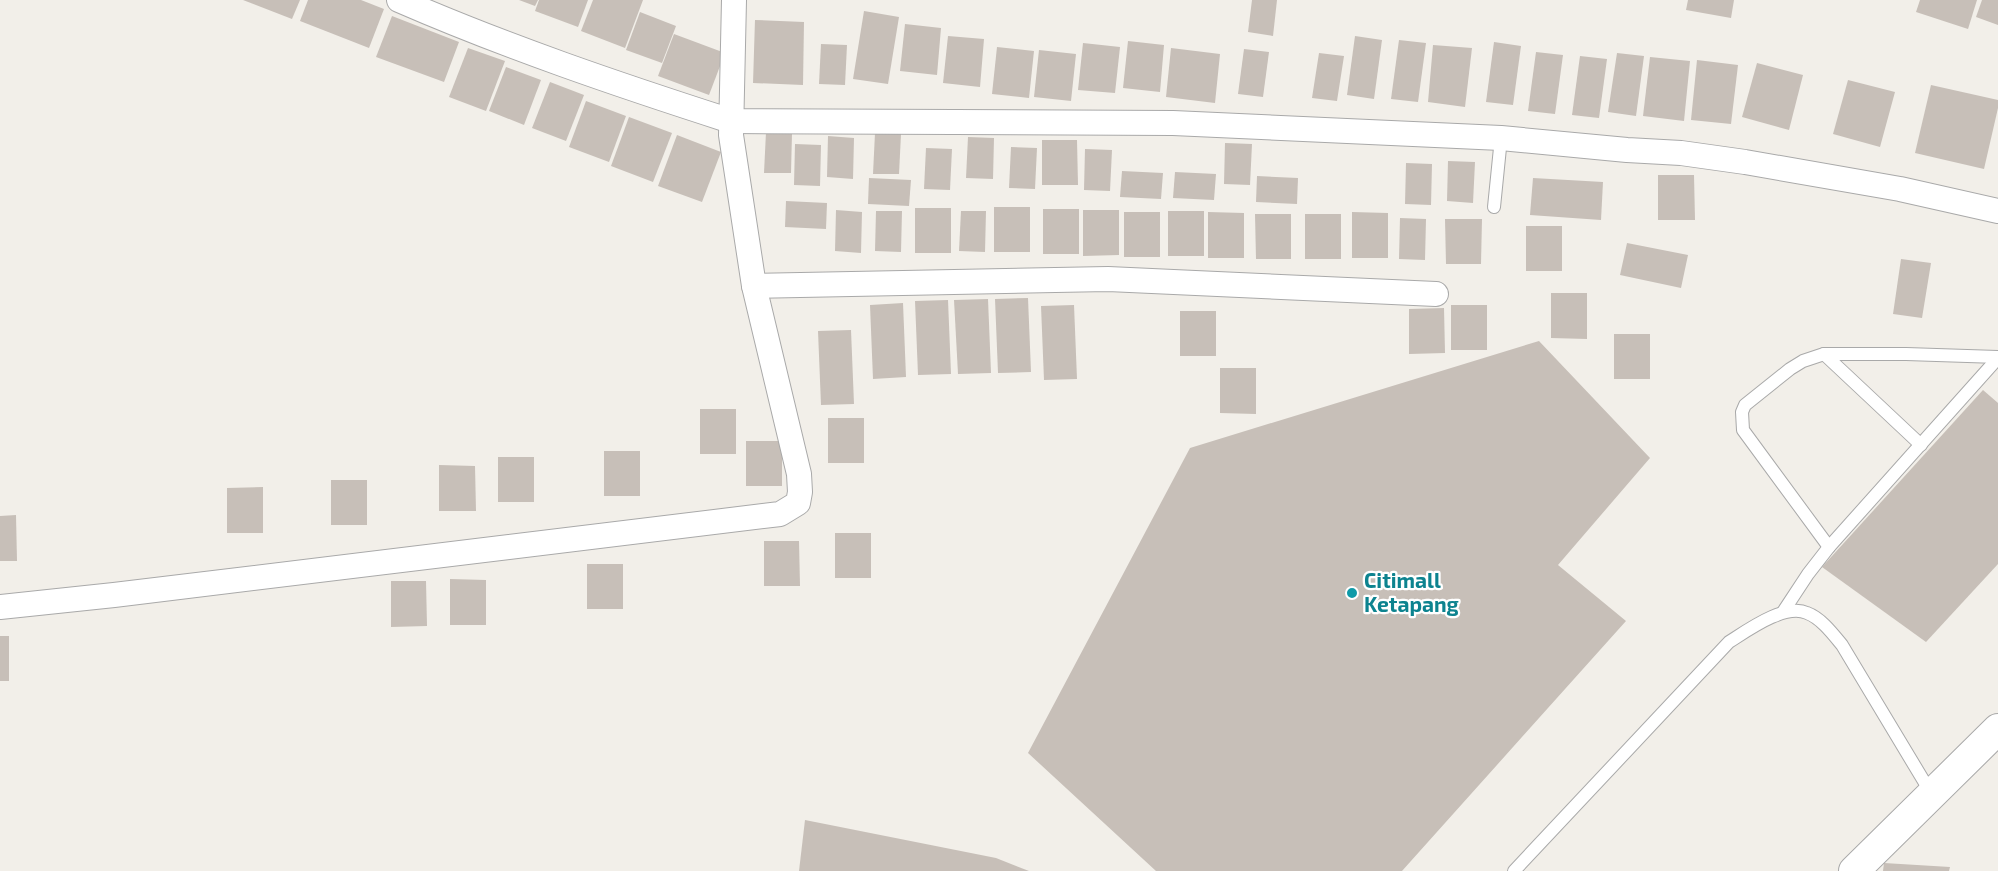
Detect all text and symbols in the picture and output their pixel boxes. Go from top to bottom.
place label: Citimall Ketapang [1364,567,1459,616]
marker: Citimall Ketapang [1345,586,1359,600]

